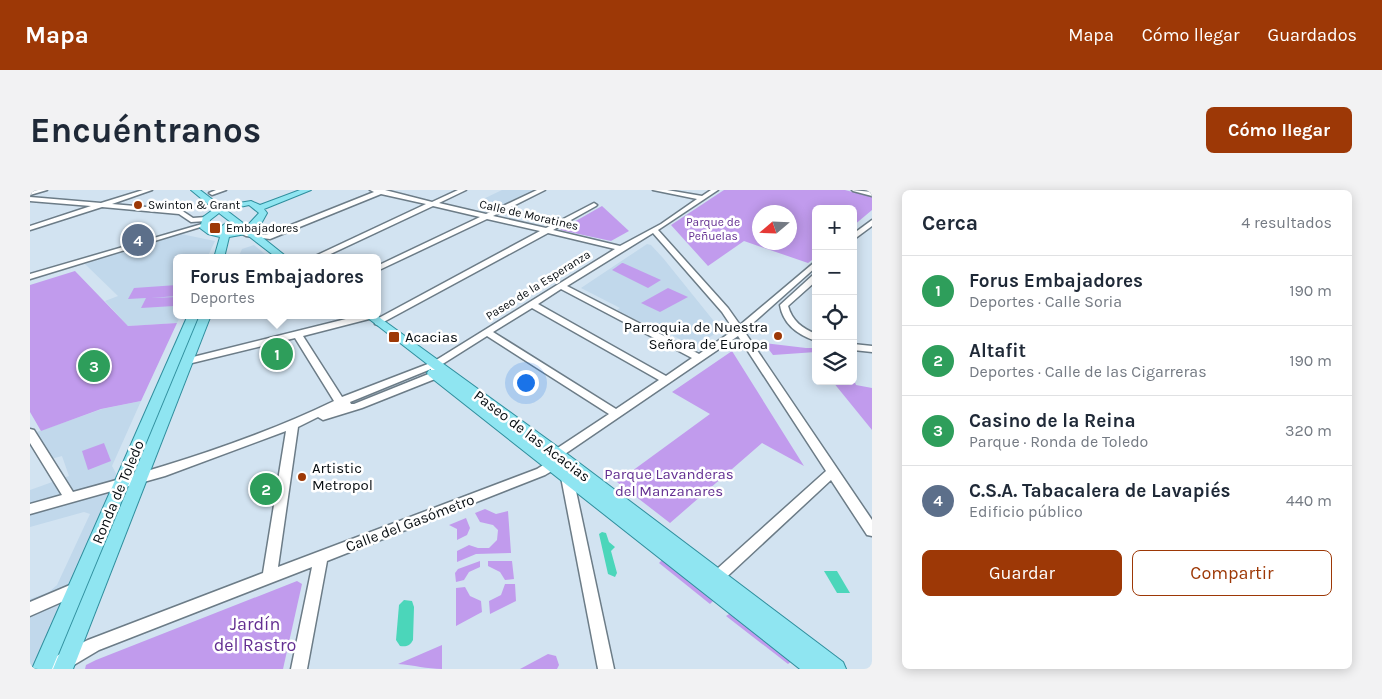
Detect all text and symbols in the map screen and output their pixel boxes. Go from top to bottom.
text: Mapa [25,21,89,49]
text: Mapa [1068,24,1114,46]
text: Cómo llegar [1142,24,1240,46]
text: Guardados [1268,24,1357,46]
button: Cómo llegar [1206,107,1352,153]
text: Encuéntranos [30,110,261,151]
street label: Calle de Moratines [478,197,580,233]
place label: Swinton & Grant [148,198,241,212]
marker: Swinton & Grant [132,199,144,211]
north arrow [752,205,797,250]
map controls [812,205,857,385]
button: + [812,205,857,250]
text: Cerca [922,211,978,235]
text: 4 resultados [1241,213,1332,232]
park label: Parque de Peñuelas [686,215,740,243]
pin: 4 [122,221,154,259]
marker: Embajadores [208,221,222,235]
place label: Embajadores [226,221,299,235]
street label: Paseo de la Esperanza [483,247,593,323]
button: − [812,250,857,295]
popup [173,254,381,319]
text: Forus Embajadores [190,266,364,288]
text: Forus Embajadores [969,270,1143,292]
text: 1 [935,281,941,300]
text: 190 m [1289,281,1332,300]
text: Deportes [190,288,255,307]
text: Deportes · Calle Soria [969,292,1122,311]
button: locate [812,295,857,340]
place label: Parroquia de Nuestra Señora de Europa [624,318,768,353]
place label: Acacias [405,328,458,346]
marker: Acacias [387,330,401,344]
marker: Parroquia de Nuestra Señora de Europa [772,330,784,342]
pin: 1 [261,335,293,373]
button: layers [812,340,857,385]
text: Altafit [969,340,1026,362]
pin: 3 [78,347,110,385]
text: 2 [933,351,943,370]
text: 190 m [1289,351,1332,370]
text: Deportes · Calle de las Cigarreras [969,362,1207,381]
your location [513,370,539,396]
street label: Paseo de las Acacias [470,386,594,486]
text: Casino de la Reina [969,410,1136,432]
text: 3 [933,421,943,440]
text: 320 m [1285,421,1332,440]
text: Parque · Ronda de Toledo [969,432,1148,451]
street label: Ronda de Toledo [88,437,148,547]
place label: Artistic Metropol [312,459,373,494]
park label: Parque Lavanderas del Manzanares [604,465,734,500]
pin: 2 [250,470,282,508]
marker: Artistic Metropol [296,471,308,483]
text: C.S.A. Tabacalera de Lavapiés [969,480,1231,502]
street label: Calle del Gasómetro [343,490,477,556]
text: 4 [933,491,943,510]
text: 440 m [1286,491,1332,510]
text: Edificio público [969,502,1083,521]
button: Guardar [922,550,1122,596]
button: Compartir [1132,550,1332,596]
park label: Jardín del Rastro [214,613,296,656]

